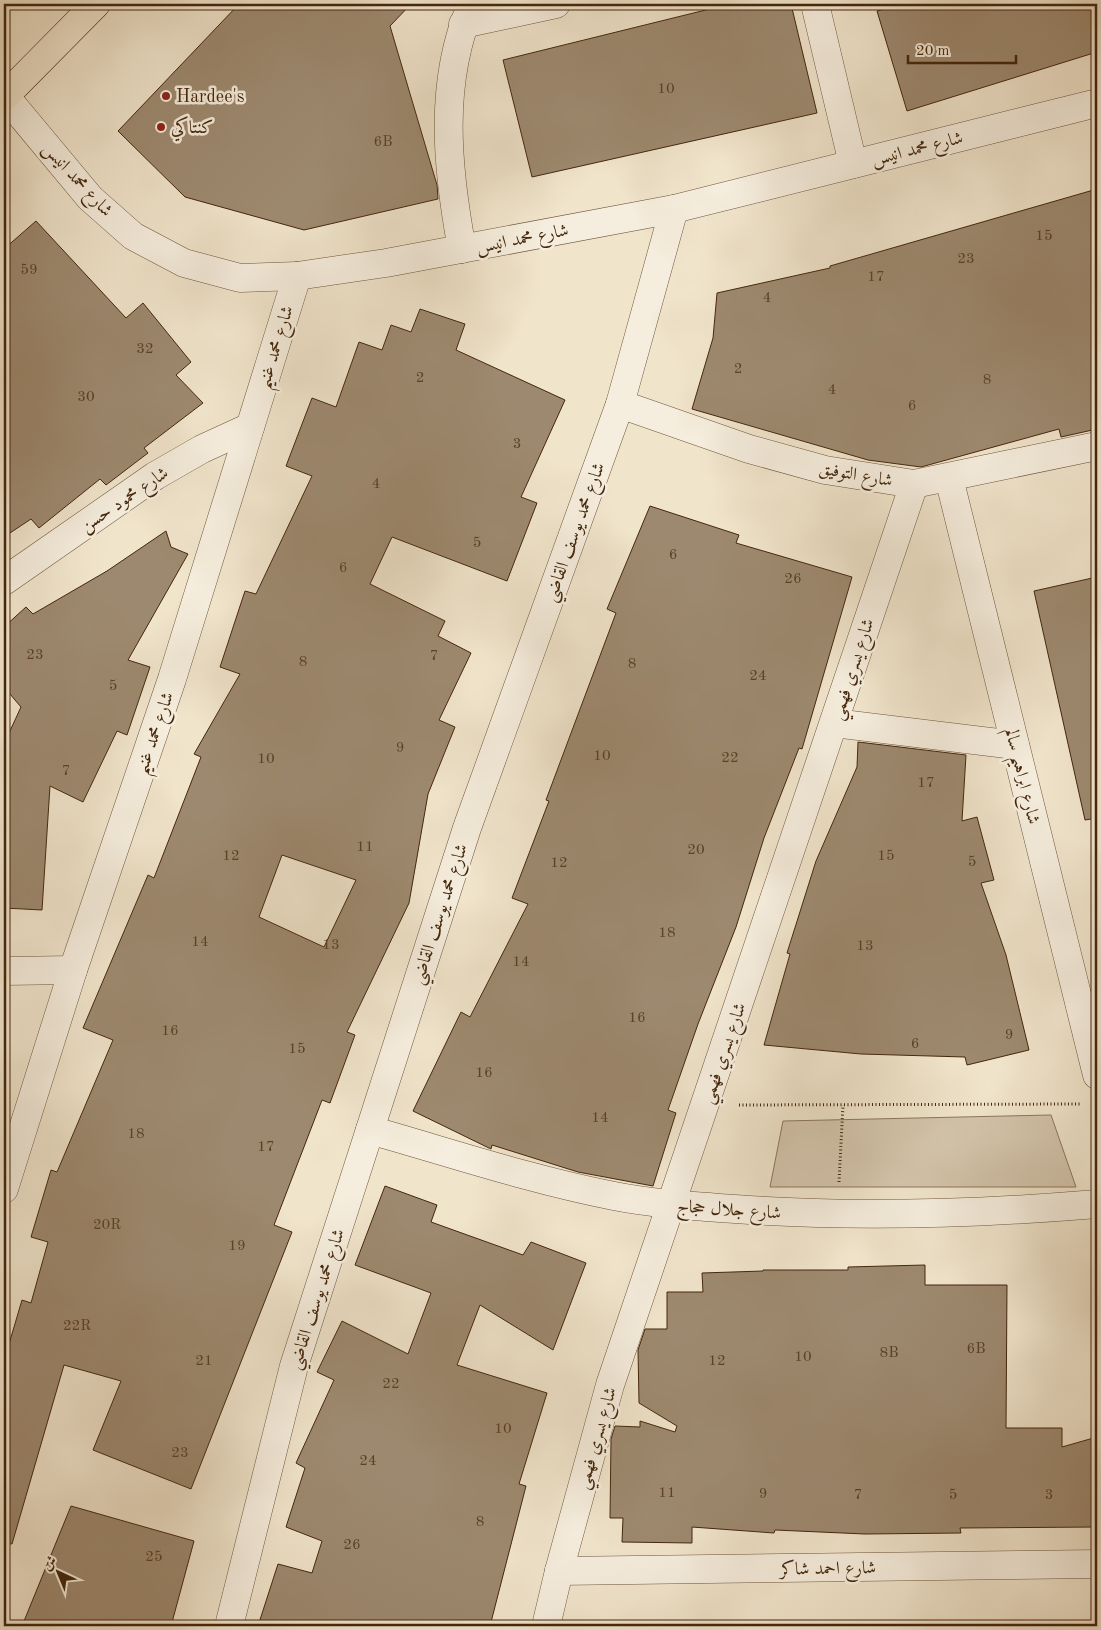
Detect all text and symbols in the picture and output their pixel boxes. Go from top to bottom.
scale bar [908,32,1016,64]
text: 20 m [916,44,950,59]
house number: 10 [657,82,675,97]
place label: Hardee's [176,88,245,106]
marker: Hardee's [160,90,172,102]
place label: كنتاكي [171,115,213,142]
marker: كنتاكي [155,121,167,133]
street label: شارع محمد انيس [870,129,966,174]
house number: 6B [373,135,393,150]
street label: شارع محمد انيس [35,139,116,224]
street label: شارع محمد انيس [474,221,571,262]
house number: 15 [1035,229,1053,244]
house number: 23 [957,252,975,267]
house number: 59 [20,263,38,278]
house number: 17 [867,270,885,285]
house number: 4 [763,291,771,306]
street label: شارع محمد غنيم [255,304,305,393]
house number: 32 [136,342,154,357]
house number: 2 [734,362,742,377]
house number: 2 [416,371,424,386]
house number: 8 [983,373,991,388]
house number: 4 [828,383,836,398]
house number: 30 [77,390,95,405]
house number: 6 [908,399,916,414]
house number: 3 [513,437,521,452]
street label: شارع محمد يوسف القاضي [541,460,615,607]
street label: شارع التوفيق [817,460,894,495]
street label: شارع محمود حسن [77,464,175,540]
house number: 4 [372,477,380,492]
house number: 5 [473,536,481,551]
house number: 6 [669,548,677,563]
house number: 6 [339,561,347,576]
house number: 26 [784,572,802,587]
street label: شارع يسري فهمي [828,616,884,724]
house number: 23 [26,648,44,663]
house number: 7 [430,649,438,664]
house number: 8 [299,655,307,670]
house number: 8 [628,657,636,672]
house number: 24 [749,669,767,684]
house number: 5 [109,679,117,694]
street label: شارع محمد غنيم [132,690,185,780]
street label: شارع ابراهيم سالم [994,726,1043,828]
house number: 9 [396,741,404,756]
house number: 10 [593,749,611,764]
house number: 22 [721,751,739,766]
house number: 10 [257,752,275,767]
house number: 7 [62,764,70,779]
house number: 17 [917,776,935,791]
house number: 11 [356,840,374,855]
street label: شارع محمد يوسف القاضي [409,842,478,989]
house number: 20 [687,843,705,858]
house number: 12 [222,849,240,864]
house number: 15 [877,849,895,864]
house number: 5 [968,855,976,870]
house number: 12 [550,856,568,871]
house number: 18 [658,926,676,941]
house number: 14 [191,935,209,950]
house number: 13 [322,938,340,953]
house number: 13 [856,939,874,954]
house number: 14 [512,955,530,970]
street label: شارع يسري فهمي [698,1001,756,1108]
house number: 16 [628,1011,646,1026]
house number: 16 [161,1024,179,1039]
house number: 9 [1005,1028,1013,1043]
house number: 6 [911,1037,919,1052]
house number: 15 [288,1042,306,1057]
house number: 16 [475,1066,493,1081]
house number: 14 [591,1111,609,1126]
house number: 18 [127,1127,145,1142]
house number: 17 [257,1140,275,1155]
street label: شارع جلال حجاج [676,1197,782,1229]
house number: 20R [93,1218,121,1233]
street label: شارع محمد يوسف القاضي [286,1227,355,1374]
house number: 19 [228,1239,246,1254]
house number: 22R [63,1319,91,1334]
house number: 6B [966,1342,986,1357]
house number: 8B [879,1346,899,1361]
house number: 10 [794,1350,812,1365]
house number: 21 [195,1354,213,1369]
house number: 12 [708,1354,726,1369]
house number: 22 [382,1377,400,1392]
street label: شارع يسري فهمي [574,1385,627,1493]
house number: 10 [494,1422,512,1437]
house number: 23 [171,1446,189,1461]
house number: 24 [359,1454,377,1469]
house number: 11 [658,1486,676,1501]
house number: 9 [759,1487,767,1502]
house number: 7 [854,1488,862,1503]
house number: 5 [949,1488,957,1503]
house number: 3 [1045,1488,1053,1503]
house number: 8 [476,1515,484,1530]
house number: 26 [343,1538,361,1553]
north arrow [32,1548,82,1598]
house number: 25 [145,1550,163,1565]
text: ش [40,1553,60,1573]
street label: شارع احمد شاكر [778,1557,876,1584]

